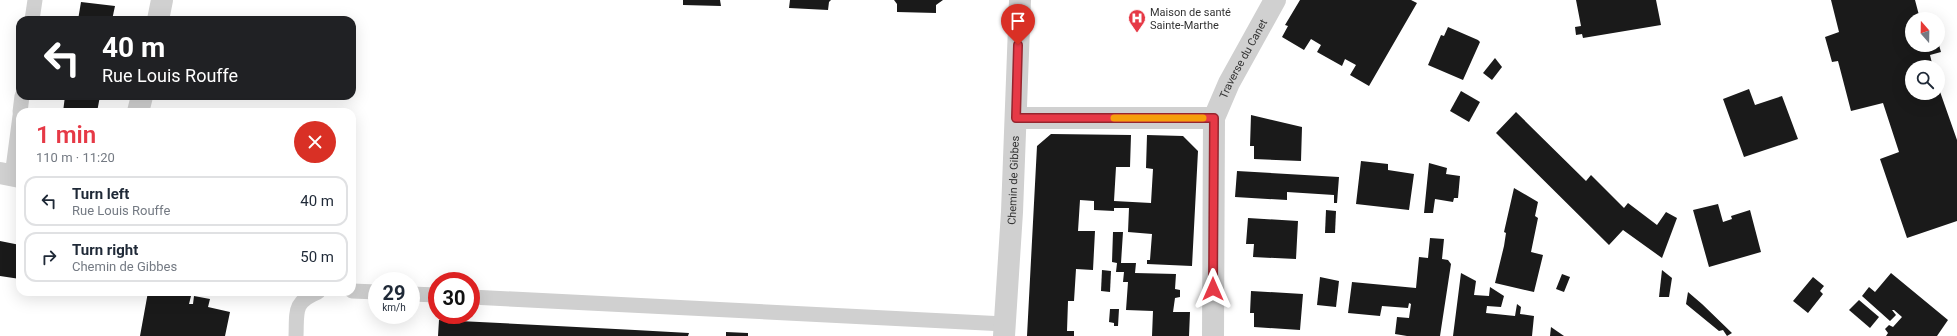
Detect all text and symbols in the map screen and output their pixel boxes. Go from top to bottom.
pin [1001,4,1035,45]
place label: Maison de santé Sainte-Marthe [1150,6,1231,32]
hospital icon: Maison de santé Sainte-Marthe [1127,8,1147,33]
icon: arrive [1007,10,1029,32]
north arrow [1905,12,1945,52]
map controls [1905,12,1945,100]
street label: Traverse du Canet [1217,16,1270,101]
text: 40 m [102,31,165,64]
icon: left [36,32,88,84]
button: search [1905,60,1945,100]
text: Rue Louis Rouffe [102,65,238,86]
text: 1 min [36,121,96,149]
button: close [294,121,336,163]
street label: Chemin de Gibbes [1005,135,1021,225]
text: 110 m · 11:20 [36,150,115,165]
text: Turn left [72,185,129,203]
icon: left [38,190,60,212]
text: 40 m [300,192,334,210]
text: Rue Louis Rouffe [72,203,170,218]
text: Turn right [72,241,138,259]
icon: right [38,246,60,268]
text: 50 m [300,248,334,266]
text: Chemin de Gibbes [72,259,177,274]
position arrow [1192,268,1234,310]
speed limit sign: 30 [428,272,480,324]
text: 29 [383,281,405,305]
text: km/h [382,302,406,313]

